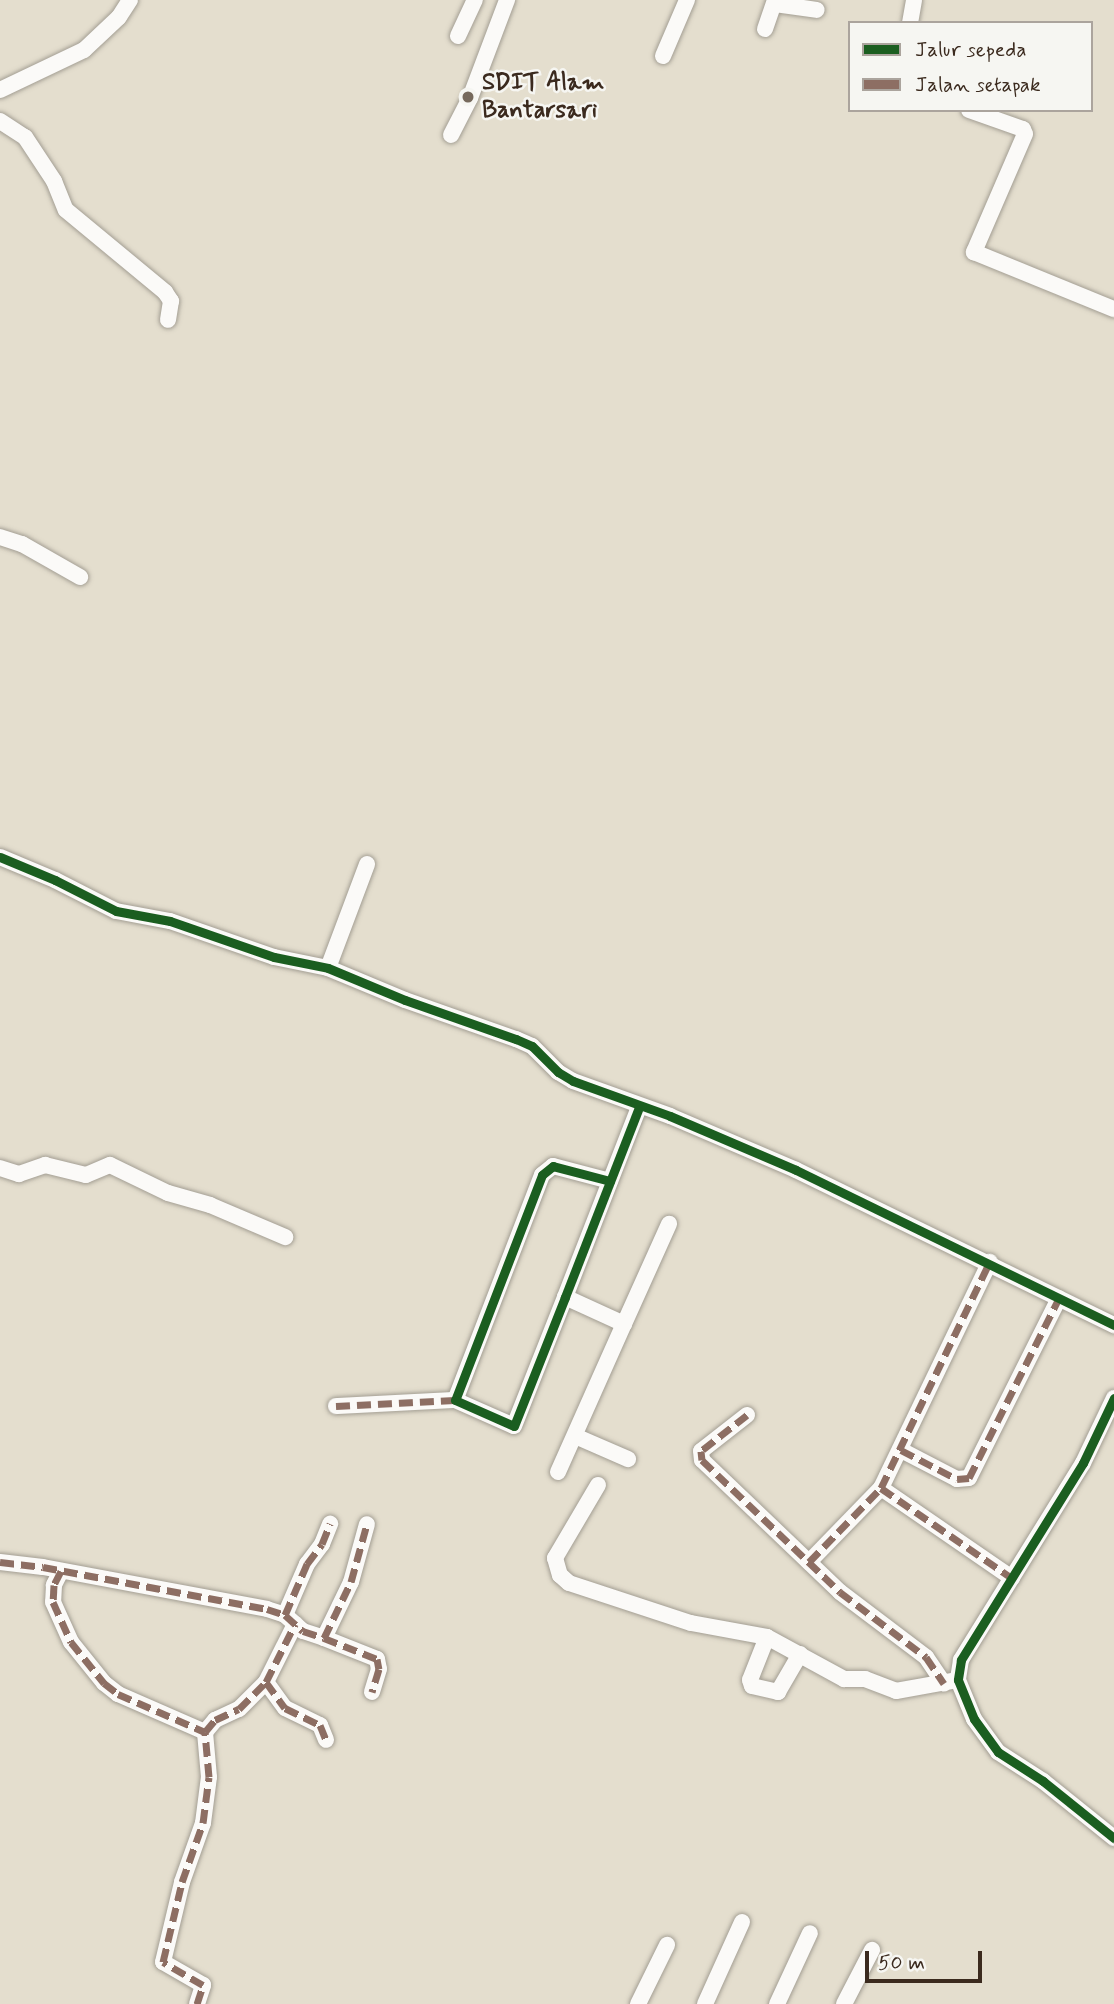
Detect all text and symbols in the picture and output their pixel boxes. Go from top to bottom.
legend [848,21,1093,112]
text: Jalur sepeda [915,36,1026,64]
place label: SDIT Alam Bantarsari [482,69,602,125]
text: Jalan setapak [915,71,1041,99]
marker: SDIT Alam Bantarsari [460,89,476,105]
scale bar [869,1938,986,1982]
text: 50 m [878,1949,925,1977]

